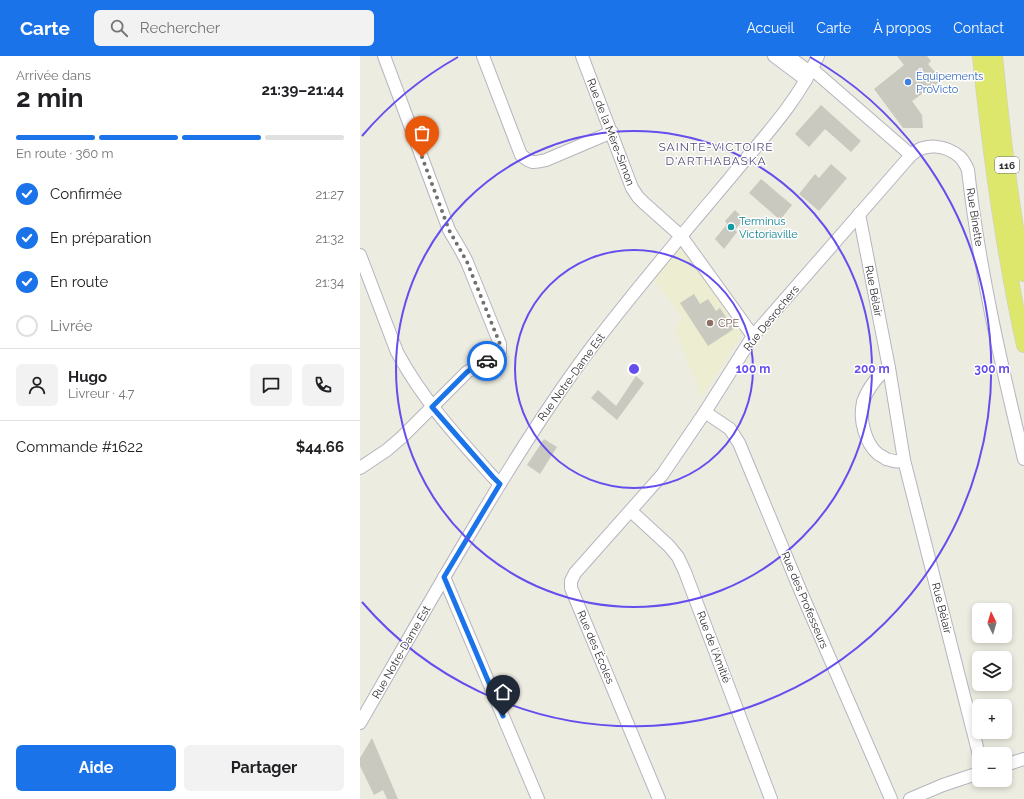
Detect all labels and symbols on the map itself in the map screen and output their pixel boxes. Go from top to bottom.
place label: Équipements ProVicto [916,69,983,96]
street label: Rue de la Mère-Simon [584,77,637,188]
marker: Équipements ProVicto [903,77,913,87]
pin [405,116,439,157]
district label: SAINTE-VICTOIRE D'ARTHABASKA [658,140,774,168]
road number: 116 [995,157,1019,173]
street label: Rue Binette [963,187,986,248]
place label: Terminus Victoriaville [739,215,798,241]
marker: Terminus Victoriaville [726,222,736,232]
street label: Rue Bélair [862,264,885,318]
street label: Rue Desrochers [741,283,802,354]
place label: CPE [718,317,739,330]
marker: CPE [705,318,715,328]
street label: Rue Notre-Dame Est [535,331,608,424]
courier [467,341,507,381]
centre of rings [627,362,641,376]
text: 100 m [736,362,770,376]
text: 200 m [854,362,890,376]
text: 300 m [974,362,1010,376]
street label: Rue des Professeurs [778,550,831,651]
street label: Rue Bélair [929,581,954,635]
street label: Rue Notre-Dame Est [370,603,433,701]
north arrow [972,603,1012,643]
street label: Rue des Écoles [574,608,618,686]
street label: Rue de l'Amitié [694,609,733,685]
pin [486,675,520,716]

